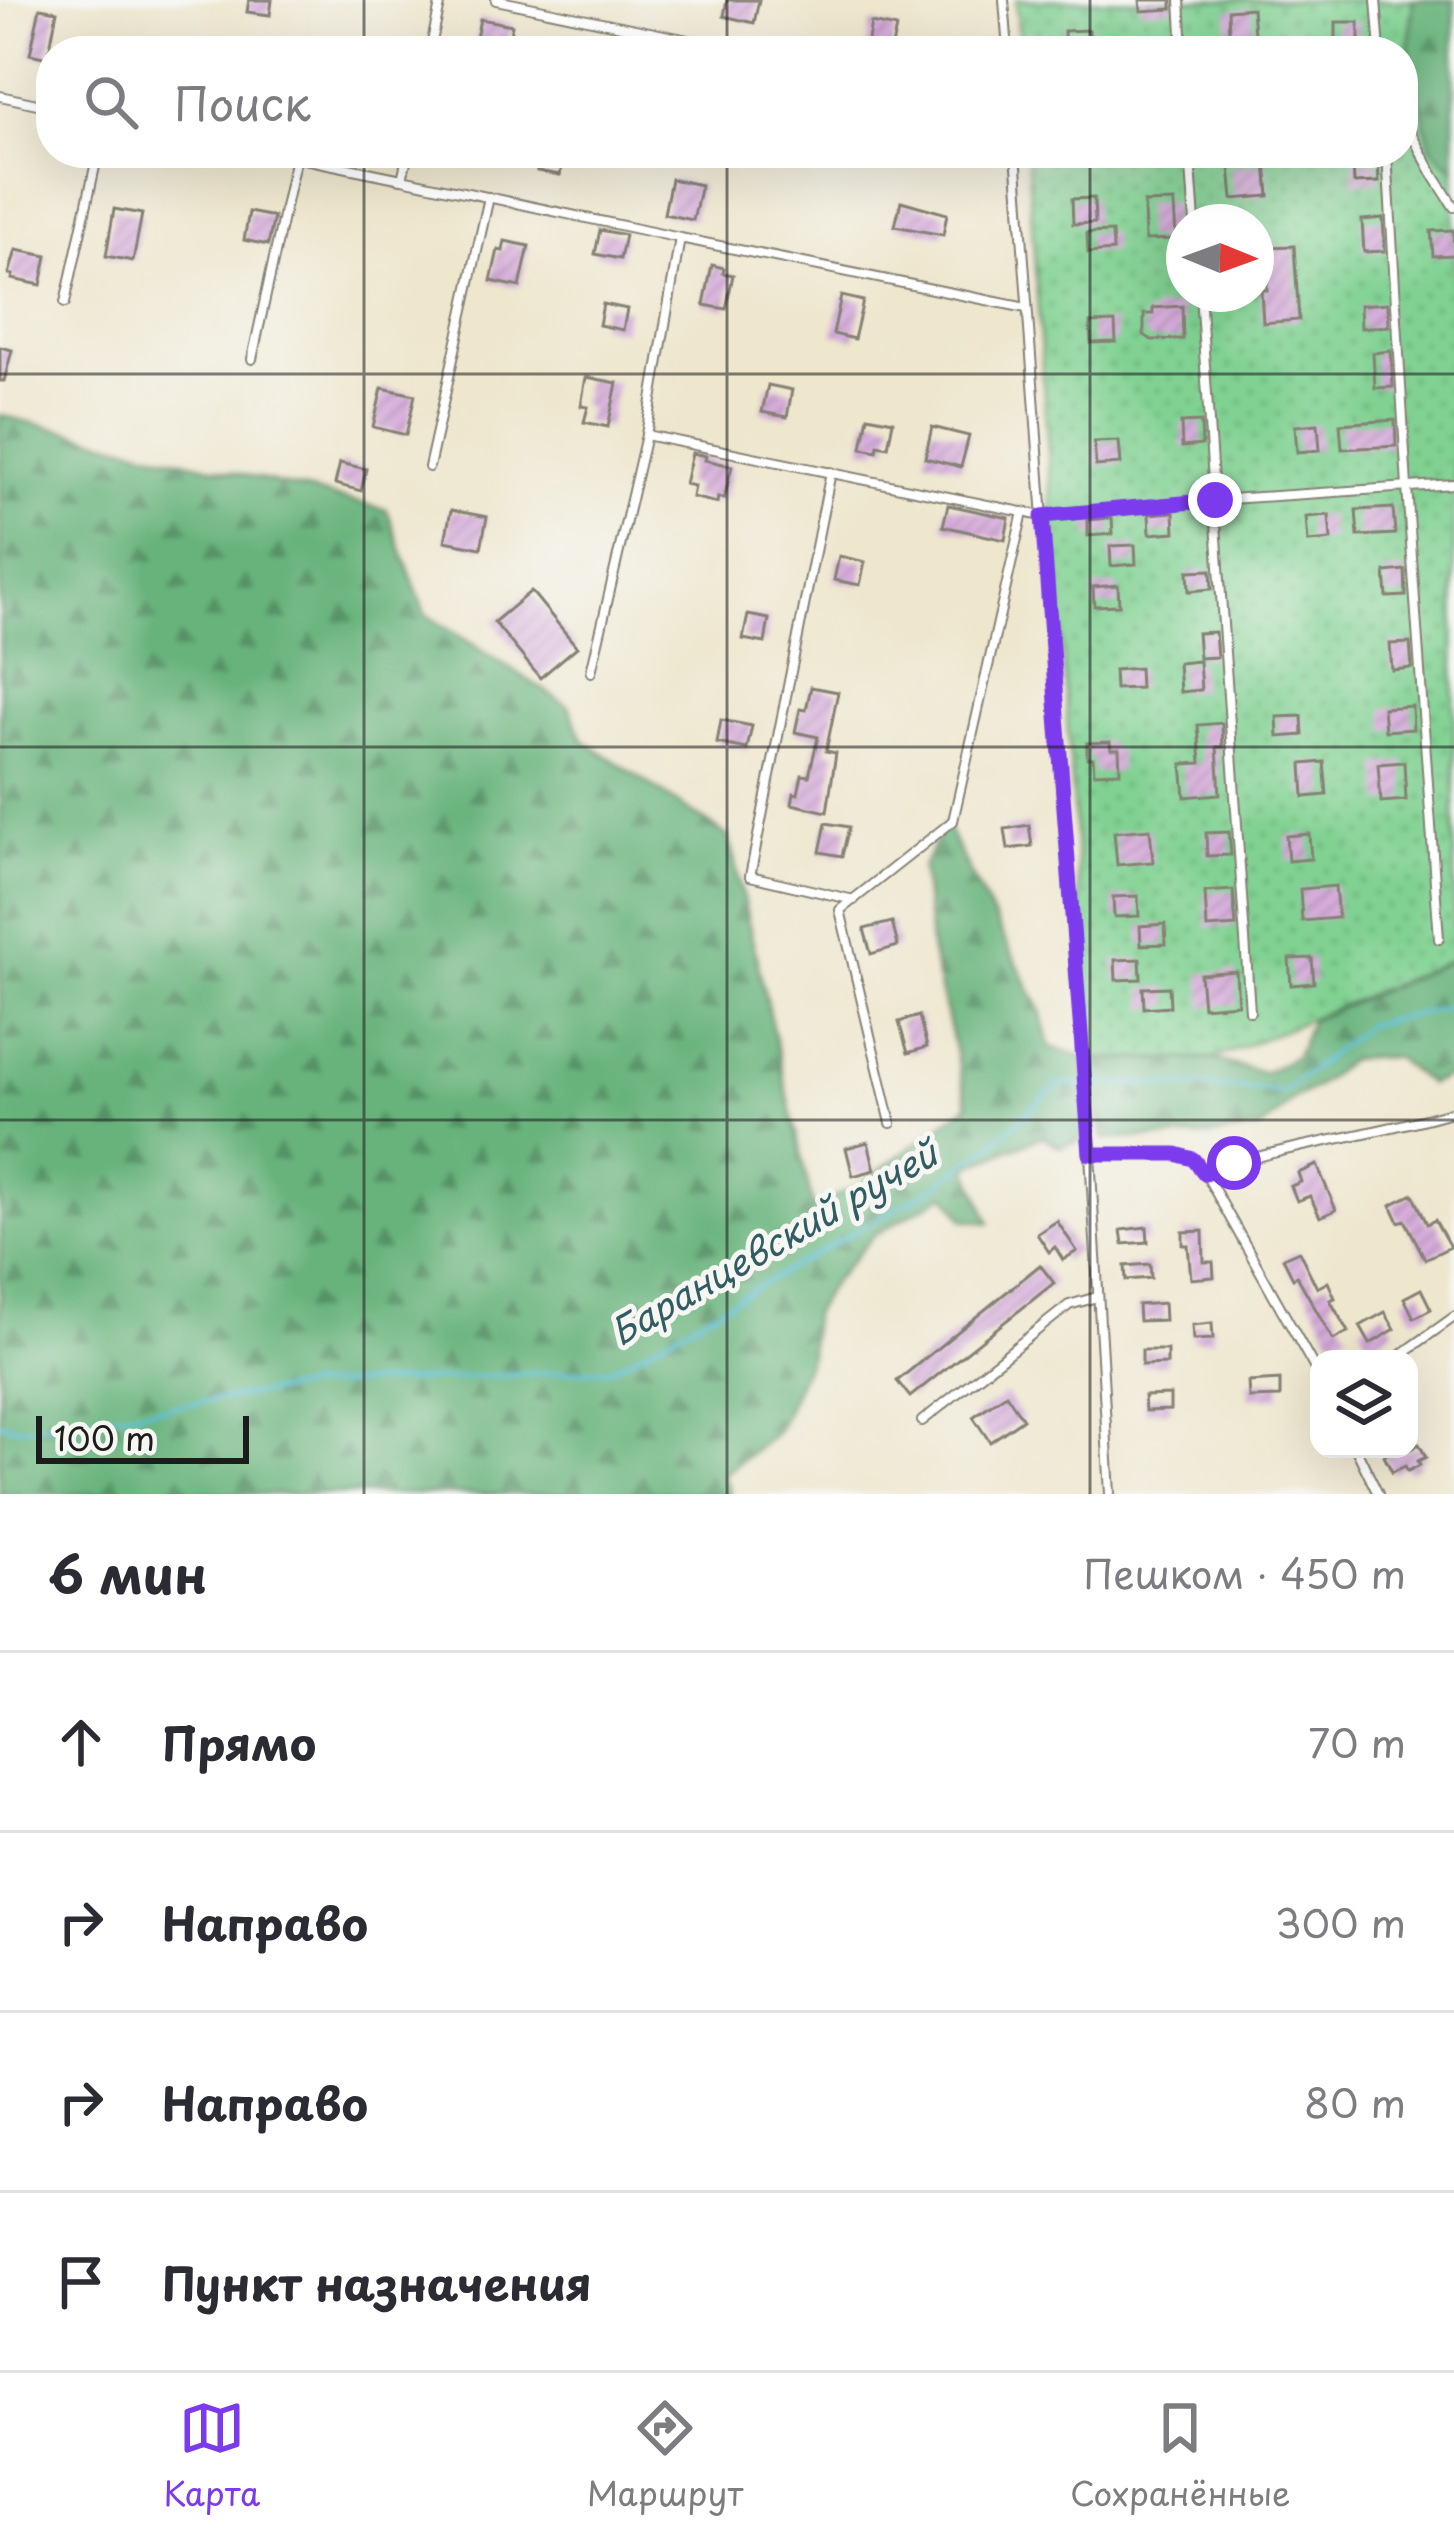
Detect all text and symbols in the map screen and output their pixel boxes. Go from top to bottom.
search box [36,36,1418,168]
text: Поиск [174,68,311,136]
icon: search [78,69,144,135]
north arrow [1166,204,1274,312]
route end [1188,473,1242,527]
water label: Баранцевский ручей [599,1124,950,1357]
route start [1207,1136,1261,1190]
map controls [1310,1350,1418,1458]
button: layers [1310,1350,1418,1458]
scale bar [36,1410,249,1463]
text: 100 m [54,1412,155,1462]
text: 6 мин [48,1534,207,1611]
text: Пешком · 450 m [1083,1543,1406,1602]
text: Прямо [162,1708,316,1776]
icon: ahead [48,1709,114,1775]
text: 70 m [1308,1712,1406,1771]
text: Направо [162,1888,368,1956]
icon: right [48,1889,114,1955]
text: 300 m [1275,1892,1406,1951]
text: Направо [162,2068,368,2136]
icon: right [48,2069,114,2135]
text: 80 m [1304,2072,1406,2131]
text: Пункт назначения [162,2248,592,2316]
icon: arrive [48,2249,114,2315]
tab: Карта [163,2395,260,2517]
tab: Маршрут [587,2395,743,2517]
tab: Сохранённые [1070,2395,1291,2517]

